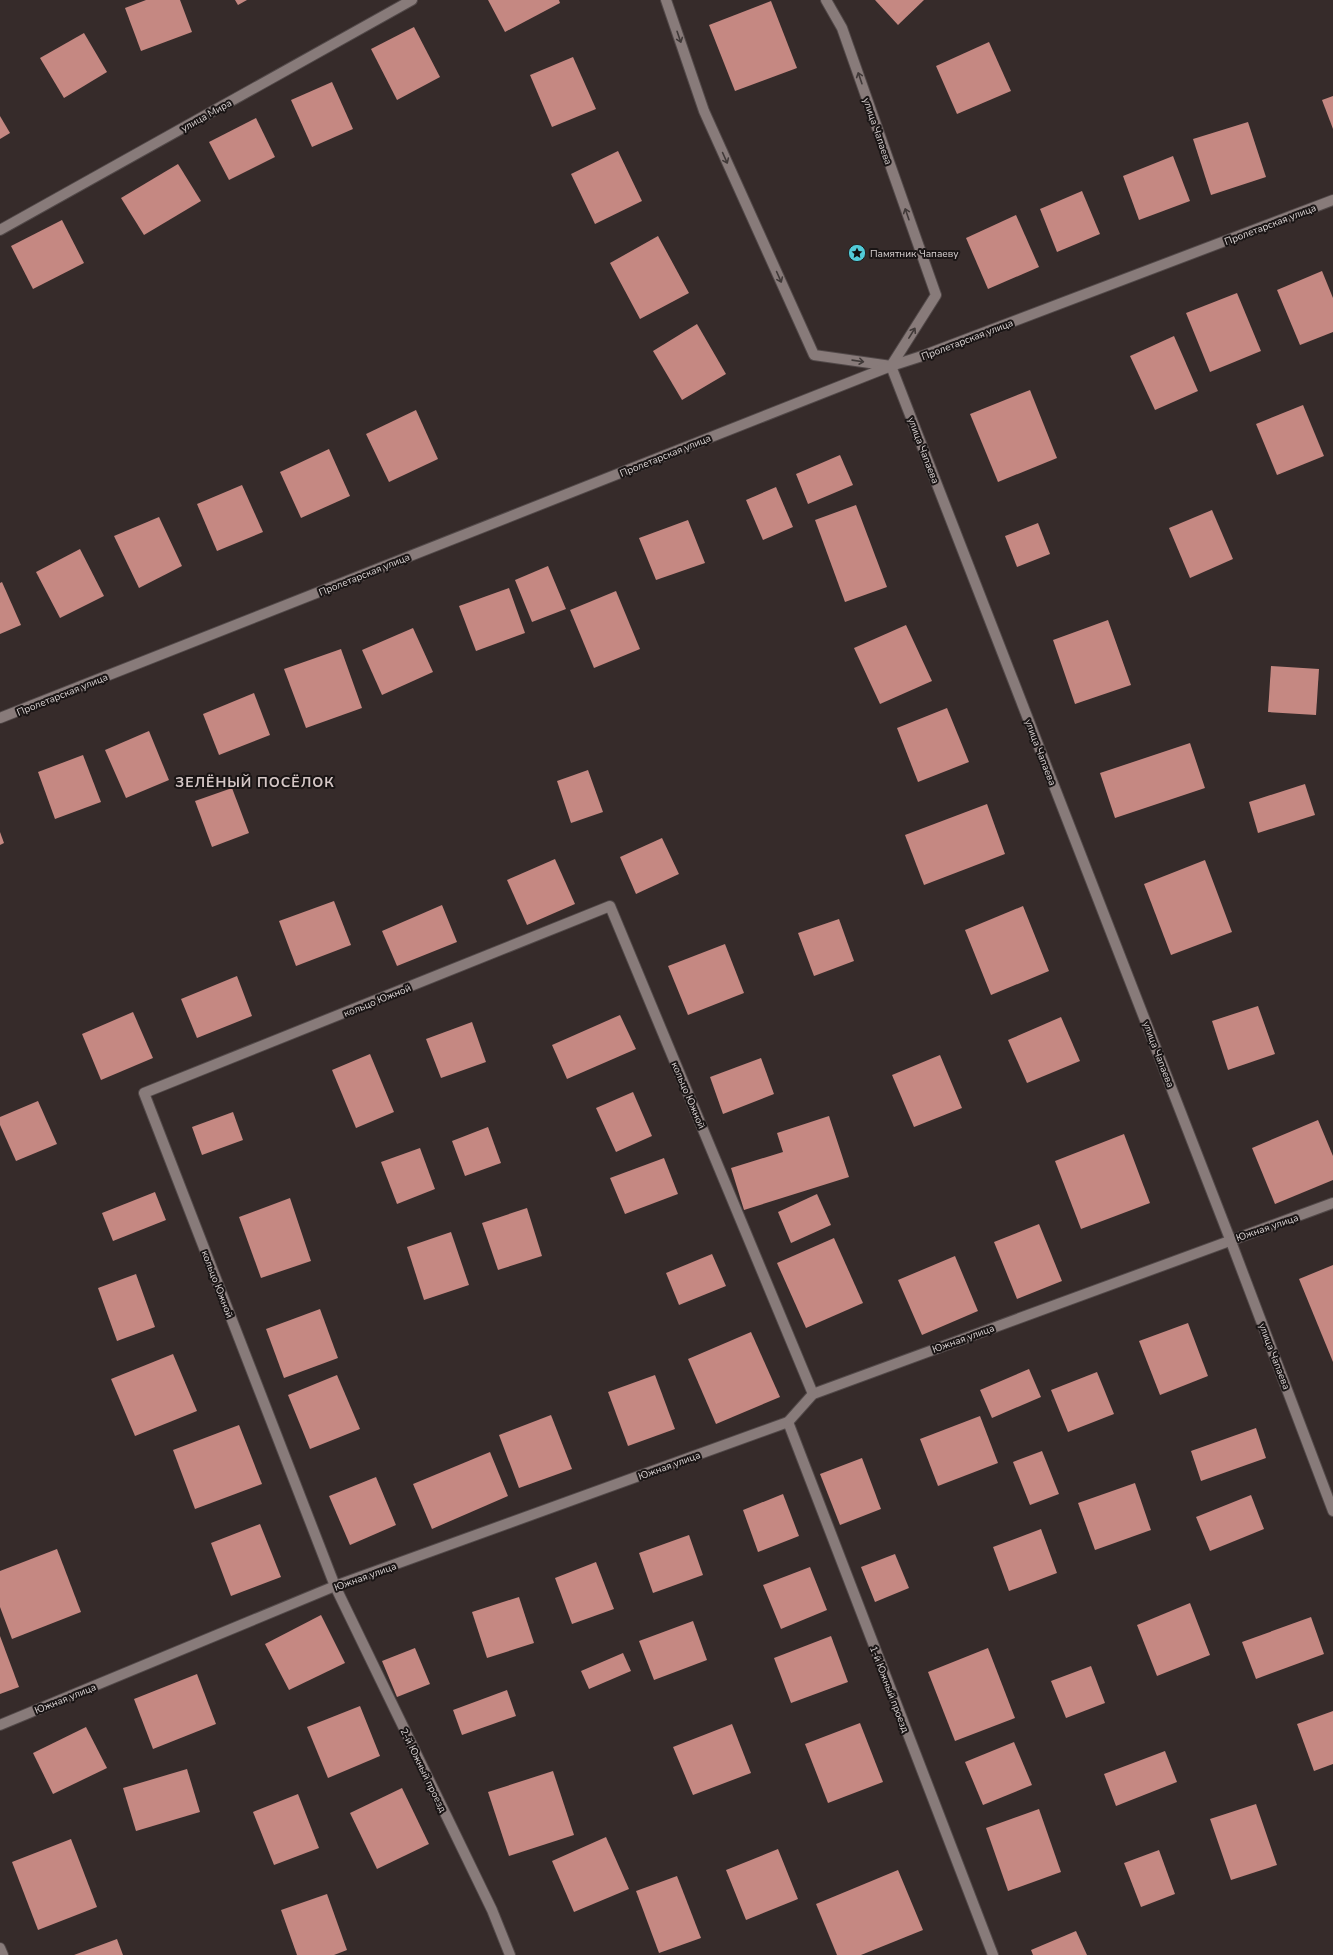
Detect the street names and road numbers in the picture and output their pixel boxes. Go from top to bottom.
street label: улица Мира [179,96,234,136]
street label: улица Чапаева [859,96,895,167]
street label: Пролетарская улица [1222,201,1318,249]
street label: Пролетарская улица [919,316,1015,364]
street label: улица Чапаева [904,415,942,486]
street label: Пролетарская улица [618,431,713,481]
street label: Пролетарская улица [317,550,412,600]
street label: Пролетарская улица [15,670,110,720]
street label: улица Чапаева [1021,717,1059,788]
street label: кольцо Южной [342,981,413,1021]
street label: улица Чапаева [1139,1019,1177,1090]
street label: кольцо Южной [668,1060,709,1131]
street label: Южная улица [1234,1211,1300,1245]
street label: кольцо Южной [198,1248,236,1320]
street label: Южная улица [930,1321,996,1357]
street label: улица Чапаева [1255,1321,1293,1392]
street label: Южная улица [636,1448,702,1484]
street label: Южная улица [332,1559,398,1595]
street label: 1-й Южный проезд [866,1644,912,1735]
street label: Южная улица [33,1680,98,1718]
street label: 2-й Южный проезд [397,1726,450,1815]

